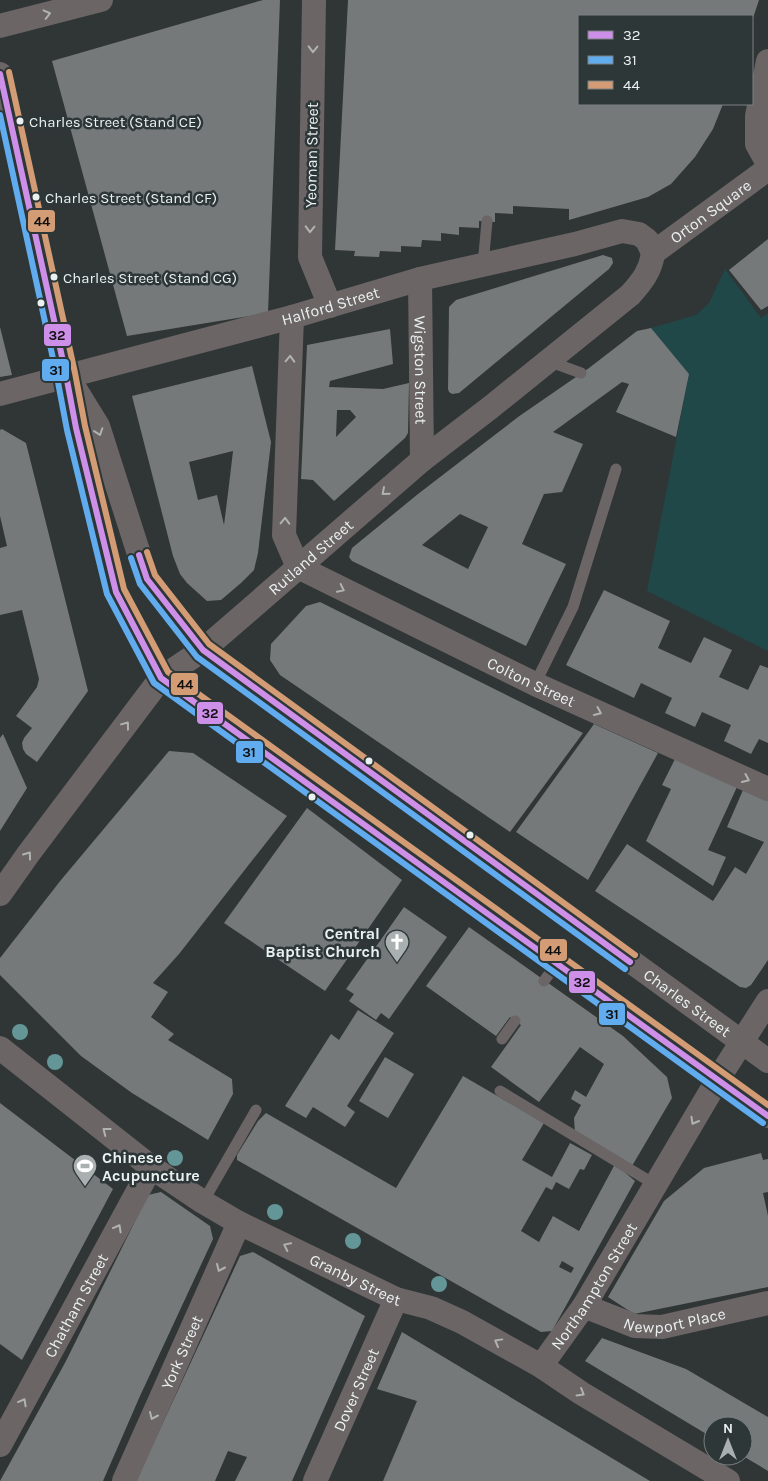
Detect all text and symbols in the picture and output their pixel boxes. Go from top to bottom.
one-way arrow [43,9,51,19]
legend [578,15,753,105]
text: 32 [623,26,641,44]
one-way arrow [308,45,318,53]
text: 31 [623,51,637,69]
text: 44 [623,76,640,94]
street label: Yeoman Street [301,102,322,208]
place label: Charles Street (Stand CE) [29,113,202,131]
marker: Charles Street (Stand CE) [15,116,25,126]
street label: Orton Square [666,176,755,247]
place label: Charles Street (Stand CF) [45,189,217,207]
marker: Charles Street (Stand CF) [31,192,41,202]
line badge: 44 [27,209,56,233]
text: 44 [34,213,51,230]
one-way arrow [305,225,315,233]
place label: Charles Street (Stand CG) [63,269,237,287]
marker: Charles Street (Stand CG) [49,272,59,282]
street label: Halford Street [279,283,382,329]
unlabelled marker [36,298,46,308]
street label: Wigston Street [410,316,431,424]
line badge: 32 [43,323,72,347]
text: 32 [48,327,66,344]
one-way arrow [285,354,296,362]
line badge: 31 [41,358,70,382]
text: 31 [49,362,63,379]
one-way arrow [94,427,104,436]
one-way arrow [381,486,390,495]
street label: Rutland Street [264,515,357,599]
one-way arrow [279,517,290,525]
one-way arrow [336,582,345,593]
street label: Colton Street [484,653,578,711]
line badge: 44 [170,672,199,696]
text: 44 [177,676,194,693]
line badge: 32 [196,701,224,725]
text: 32 [201,705,219,722]
one-way arrow [593,706,602,717]
one-way arrow [120,721,129,731]
line badge: 31 [235,740,264,764]
text: 31 [242,744,256,761]
unlabelled marker [364,756,374,766]
one-way arrow [741,773,750,784]
unlabelled marker [307,792,317,802]
unlabelled marker [465,830,475,840]
one-way arrow [22,851,31,860]
place label: Central Baptist Church [265,924,380,961]
church icon: Central Baptist Church [384,929,410,963]
line badge: 44 [539,938,568,962]
text: 44 [545,942,562,959]
street label: Charles Street [640,965,734,1041]
line badge: 32 [568,970,596,994]
text: 32 [573,974,591,991]
line badge: 31 [598,1002,626,1026]
text: 31 [605,1006,619,1023]
one-way arrow [690,1116,700,1125]
one-way arrow [103,1129,112,1137]
place label: Chinese Acupuncture [102,1148,200,1185]
sports icon: Chinese Acupuncture [72,1153,98,1187]
street label: Northampton Street [547,1219,641,1353]
one-way arrow [111,1225,121,1234]
one-way arrow [283,1242,292,1252]
street label: Chatham Street [40,1250,112,1361]
street label: Granby Street [306,1250,403,1310]
one-way arrow [215,1263,226,1272]
street label: Newport Place [621,1304,727,1337]
street label: York Street [157,1312,207,1392]
one-way arrow [494,1338,503,1348]
street label: Dover Street [329,1345,383,1434]
one-way arrow [575,1387,584,1397]
one-way arrow [17,1398,27,1407]
one-way arrow [149,1411,159,1420]
north arrow [703,1416,753,1466]
text: N [723,1420,733,1437]

